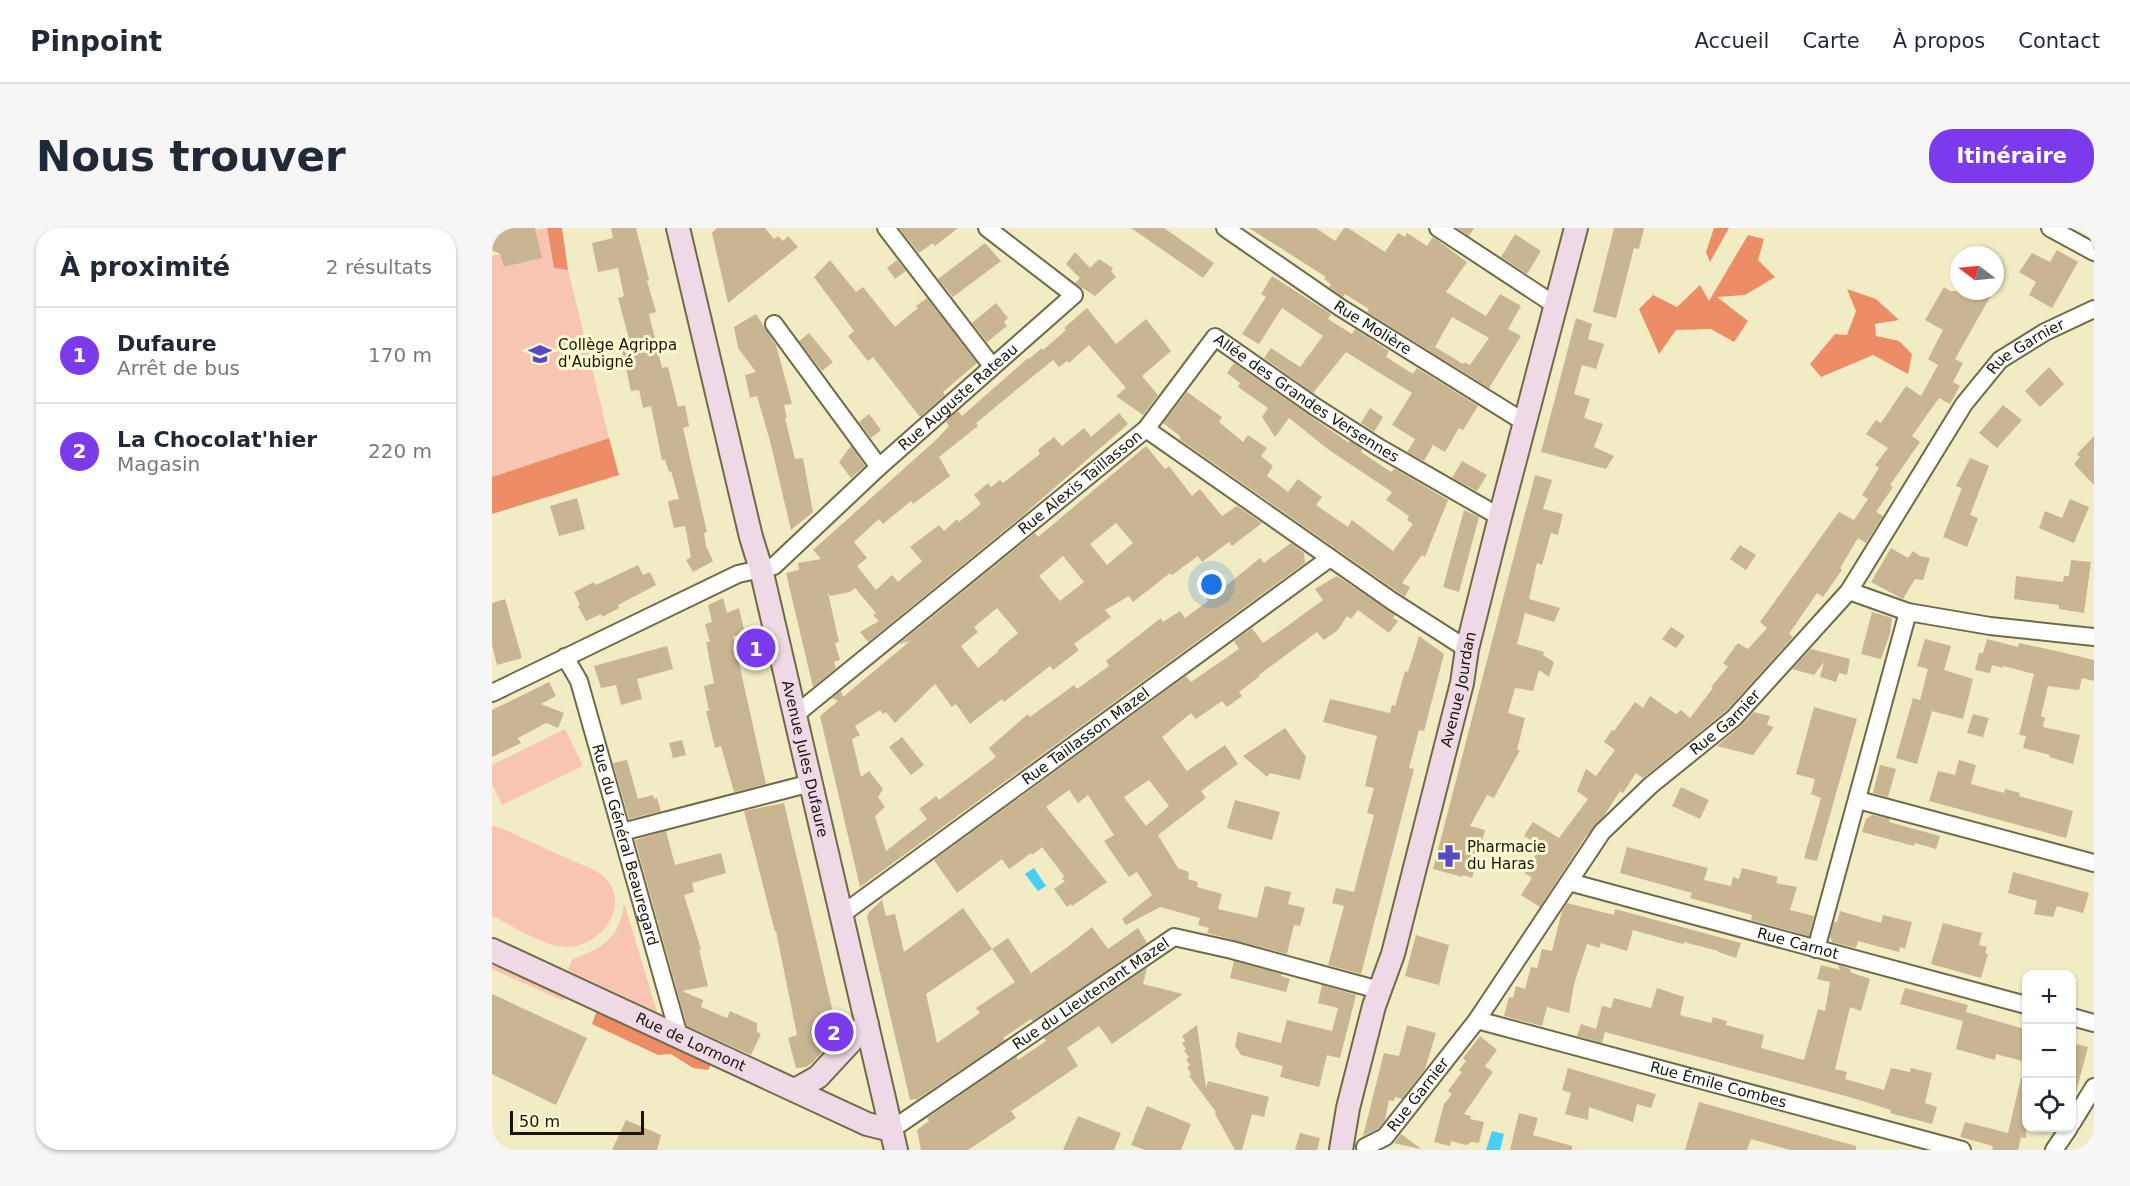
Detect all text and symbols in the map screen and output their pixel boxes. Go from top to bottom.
text: Pinpoint [30,25,162,58]
text: Accueil [1694,29,1769,53]
text: Carte [1802,29,1860,53]
text: À propos [1893,29,1985,53]
text: Contact [2018,29,2100,53]
button: Itinéraire [1929,129,2094,183]
text: Nous trouver [36,132,346,181]
north arrow [1950,246,2004,300]
text: À proximité [60,252,230,282]
text: 2 résultats [326,255,432,279]
street label: Rue Molière [1330,297,1415,359]
street label: Rue Garnier [1983,315,2068,378]
street label: Allée des Grandes Versennes [1211,330,1403,466]
text: Dufaure [117,331,217,356]
place label: Collège Agrippa d'Aubigné [558,336,677,371]
street label: Rue Auguste Rateau [895,340,1021,455]
school or university icon: Collège Agrippa d'Aubigné [527,341,553,367]
text: 1 [73,343,86,367]
text: 170 m [368,343,432,367]
text: Arrêt de bus [117,356,240,380]
text: La Chocolat'hier [117,427,317,452]
street label: Rue Alexis Taillasson [1015,427,1146,538]
text: 2 [73,439,86,463]
text: 220 m [368,439,432,463]
text: Magasin [117,452,200,476]
your location [1197,570,1226,599]
pin: 1 [736,626,776,670]
street label: Avenue Jourdan [1437,630,1480,749]
street label: Avenue Jules Dufaure [778,679,832,839]
street label: Rue Taillasson Mazel [1018,684,1153,789]
street label: Rue Garnier [1686,685,1765,759]
street label: Rue du Général Beauregard [588,742,662,948]
place label: Pharmacie du Haras [1467,838,1546,873]
pharmacy icon: Pharmacie du Haras [1436,843,1462,869]
street label: Rue Carnot [1755,924,1841,963]
street label: Rue du Lieutenant Mazel [1009,934,1173,1053]
map controls [2022,970,2076,1132]
button: + [2022,970,2076,1024]
street label: Rue de Lormont [633,1009,749,1075]
pin: 2 [814,1010,854,1054]
button: − [2022,1024,2076,1078]
street label: Rue Garnier [1384,1054,1453,1135]
street label: Rue Émile Combes [1648,1058,1789,1112]
button: locate [2022,1078,2076,1132]
scale bar [510,1108,644,1136]
text: 50 m [519,1112,560,1131]

